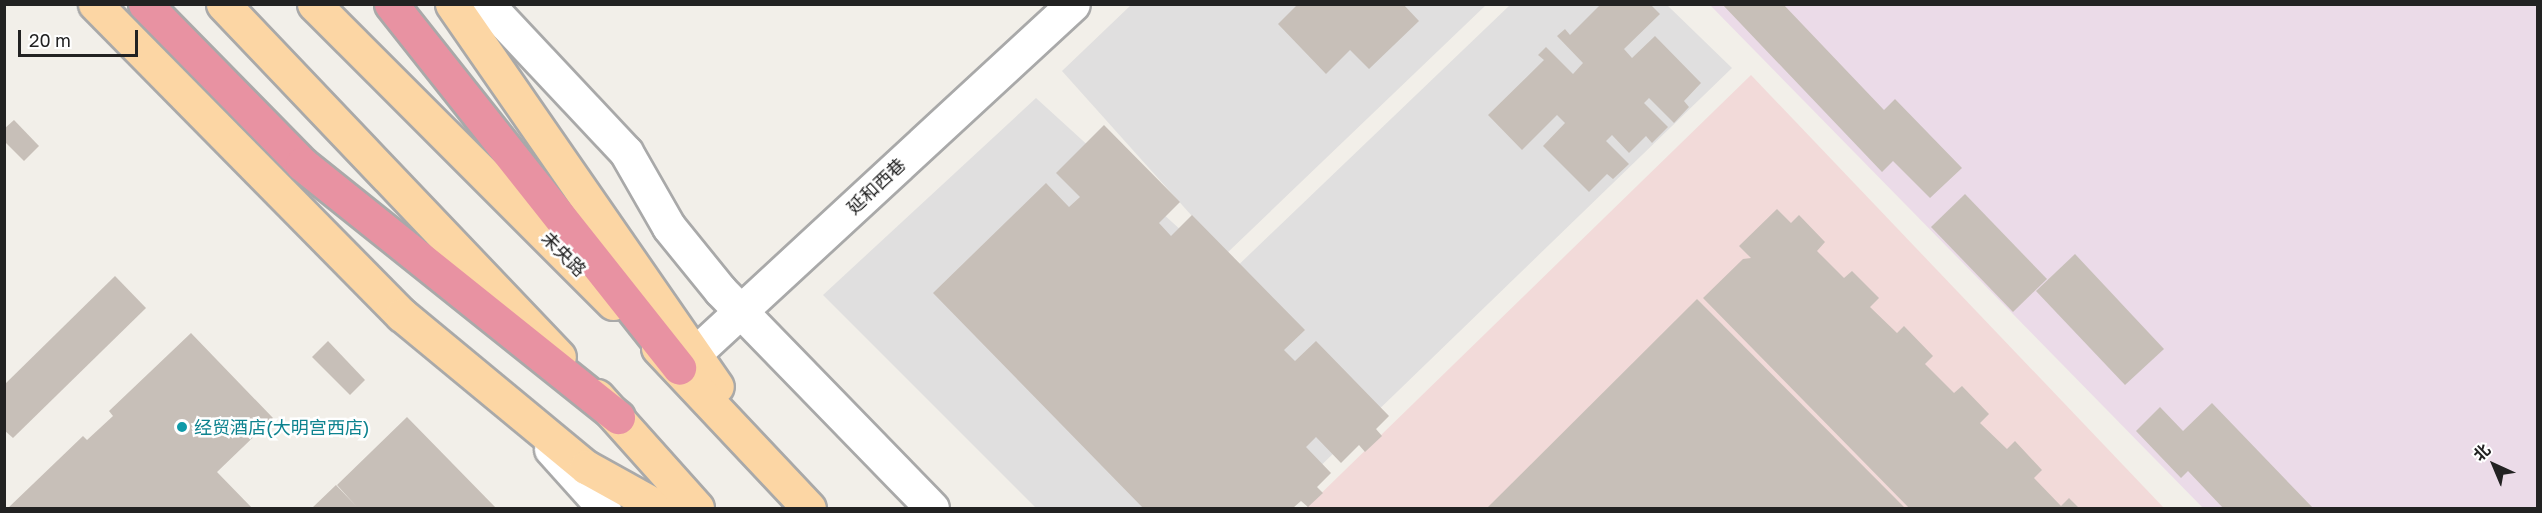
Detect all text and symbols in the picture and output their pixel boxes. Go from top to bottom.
scale bar [21,18,141,56]
text: 20 m [29,29,71,51]
street label: 延和西巷 [842,154,910,218]
street label: 未央路 [537,227,591,281]
place label: 经贸酒店(大明宫西店) [194,416,370,438]
marker: 经贸酒店(大明宫西店) [175,420,189,434]
north arrow [2464,435,2524,495]
text: 北 [2469,439,2494,465]

